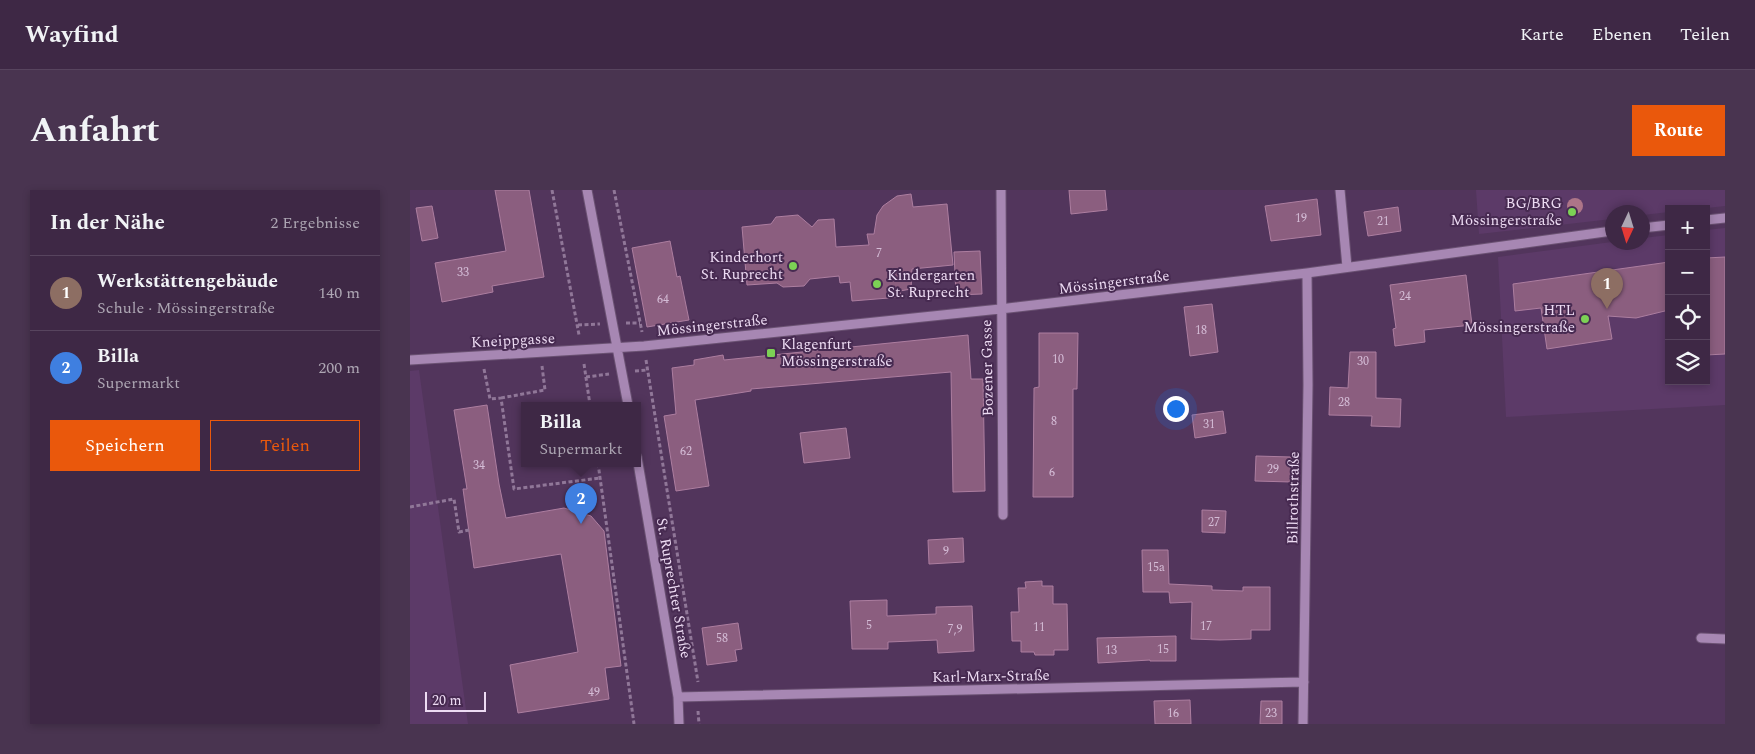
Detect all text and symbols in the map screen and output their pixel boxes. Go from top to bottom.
text: Wayfind [25,17,119,53]
text: Karte [1520,21,1564,48]
text: Ebenen [1592,21,1652,48]
text: Teilen [1680,21,1730,48]
text: Anfahrt [30,104,160,157]
button: Route [1632,105,1725,156]
place label: BG/BRG Mössingerstraße [1451,192,1562,232]
north arrow [1605,205,1650,250]
map controls [1665,205,1710,385]
button: + [1665,205,1710,250]
marker: BG/BRG Mössingerstraße [1566,206,1578,218]
text: In der Nähe [50,207,165,239]
house number: 19 [1295,209,1307,228]
text: 2 Ergebnisse [270,211,360,235]
house number: 21 [1377,212,1389,231]
house number: 7 [876,244,882,263]
place label: Kinderhort St. Ruprecht [701,246,783,286]
button: − [1665,250,1710,295]
marker: Kinderhort St. Ruprecht [787,260,799,272]
house number: 33 [457,263,469,282]
place label: Kindergarten St. Ruprecht [887,264,976,304]
street label: Mössingerstraße [1057,264,1171,301]
text: Werkstättengebäude [97,267,278,296]
pin: 1 [1591,268,1623,309]
marker: Kindergarten St. Ruprecht [871,278,883,290]
text: 1 [62,281,70,305]
text: 140 m [318,281,360,305]
house number: 24 [1399,287,1411,306]
house number: 64 [657,290,669,309]
button: locate [1665,295,1710,340]
text: Schule · Mössingerstraße [97,296,275,320]
place label: HTL Mössingerstraße [1464,299,1575,339]
street label: Mössingerstraße [655,308,769,343]
marker: HTL Mössingerstraße [1579,313,1591,325]
street label: Bozener Gasse [975,319,1000,417]
house number: 18 [1195,321,1207,340]
street label: Kneippgasse [471,327,556,354]
place label: Klagenfurt Mössingerstraße [781,333,892,373]
button: layers [1665,340,1710,385]
text: Billa [97,342,139,371]
marker: Klagenfurt Mössingerstraße [765,347,777,359]
house number: 10 [1052,350,1064,369]
house number: 30 [1357,352,1369,371]
text: 2 [62,356,70,380]
text: 200 m [318,356,360,380]
text: Supermarkt [97,371,180,395]
house number: 28 [1338,393,1350,412]
your location [1163,396,1189,422]
popup [521,402,641,467]
text: Billa [540,408,581,437]
house number: 8 [1051,412,1057,431]
house number: 31 [1203,415,1215,434]
button: Speichern [50,420,200,471]
button: Teilen [210,420,360,471]
text: Supermarkt [540,437,622,461]
house number: 62 [680,442,692,461]
street label: Billrothstraße [1281,451,1306,545]
house number: 34 [473,456,485,475]
house number: 29 [1267,460,1279,479]
house number: 6 [1049,463,1055,482]
pin: 2 [565,483,597,524]
house number: 27 [1208,513,1220,532]
street label: St. Ruprechter Straße [650,516,697,660]
house number: 9 [943,542,949,561]
house number: 15a [1147,558,1165,577]
house number: 5 [866,616,872,635]
house number: 17 [1200,617,1212,636]
house number: 11 [1033,618,1045,637]
house number: 7,9 [947,620,963,639]
house number: 58 [716,629,728,648]
house number: 15 [1157,640,1169,659]
house number: 13 [1105,641,1117,660]
street label: Karl-Marx-Straße [932,664,1050,689]
house number: 49 [588,683,600,702]
scale bar [425,689,486,712]
text: 20 m [432,690,462,711]
house number: 16 [1167,704,1179,723]
house number: 23 [1265,704,1277,723]

